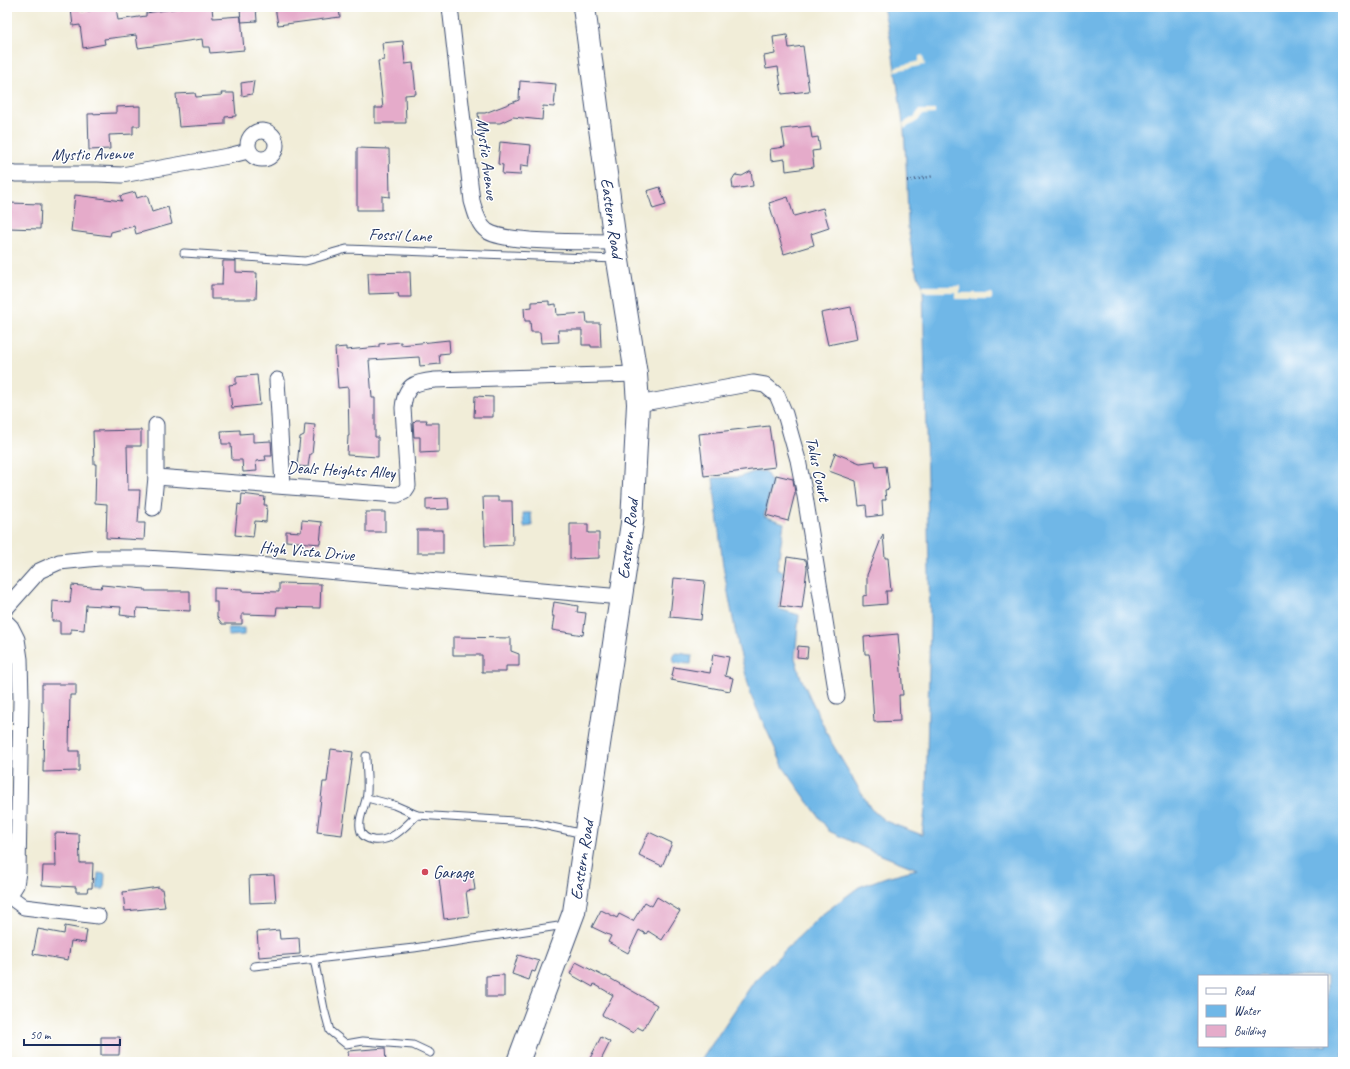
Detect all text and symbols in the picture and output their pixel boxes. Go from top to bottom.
street label: Mystic Avenue [472,117,503,202]
street label: Mystic Avenue [51,143,135,165]
street label: Eastern Road [596,177,628,263]
street label: Fossil Lane [368,223,433,247]
street label: Talus Court [801,435,836,505]
street label: Deals Heights Alley [286,457,397,483]
street label: Eastern Road [613,495,644,580]
street label: High Vista Drive [259,536,357,566]
street label: Eastern Road [565,815,599,901]
place label: Garage [433,862,475,883]
marker: Garage [420,867,430,877]
legend [1198,975,1328,1047]
text: Road [1234,983,1256,999]
text: Water [1234,1003,1262,1019]
scale bar [24,1021,120,1047]
text: Building [1234,1023,1266,1039]
text: 50 m [30,1027,52,1043]

